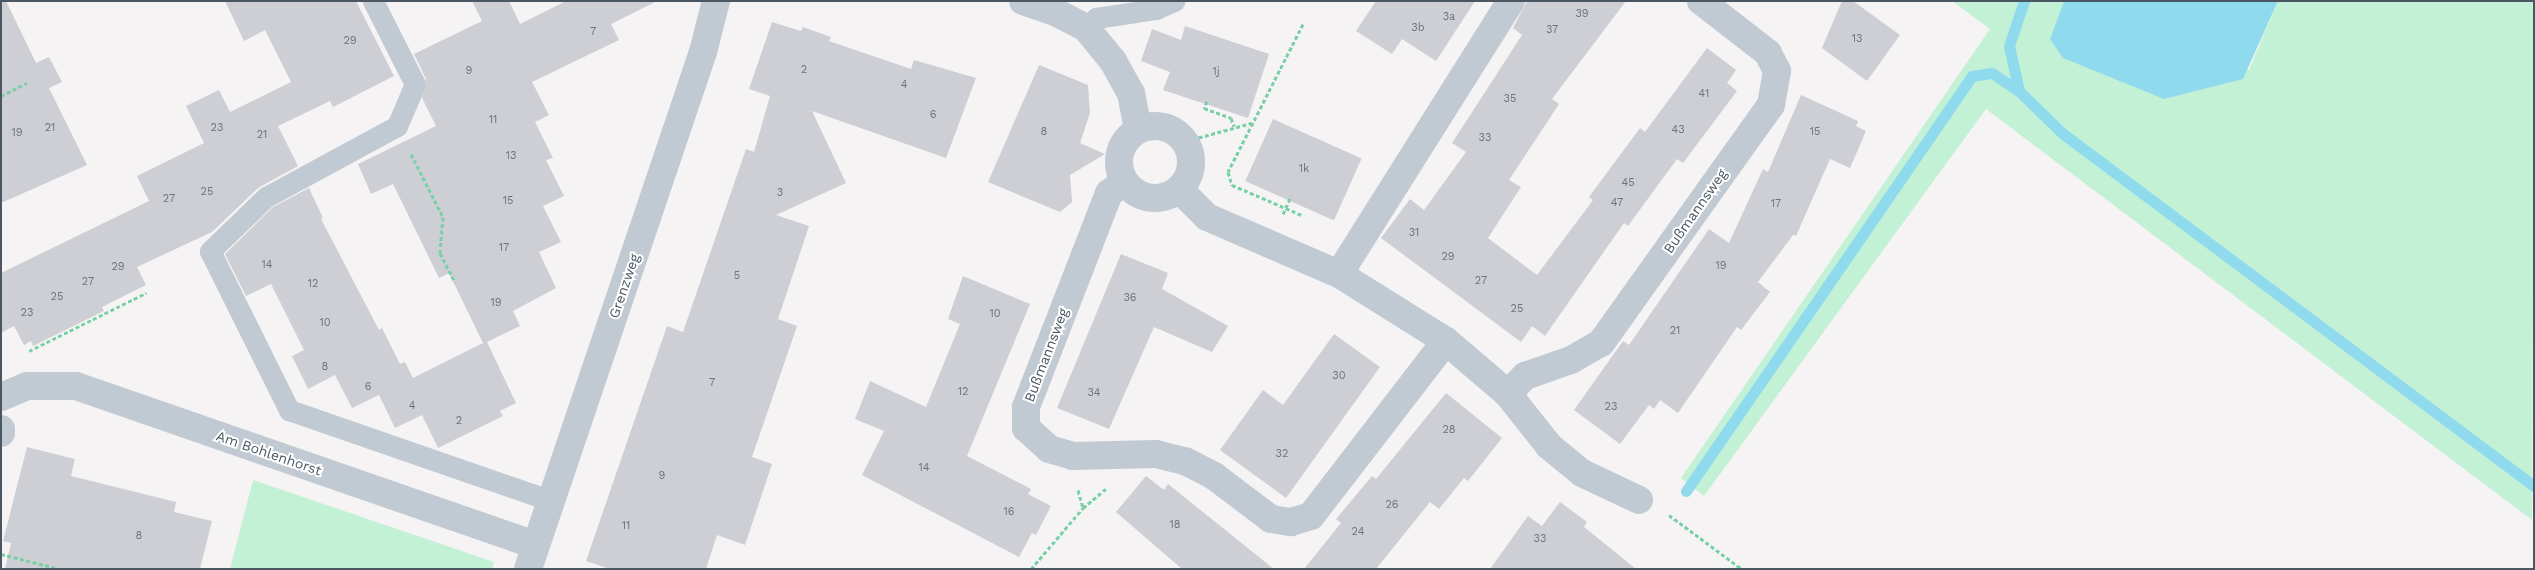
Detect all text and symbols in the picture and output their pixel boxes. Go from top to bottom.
house number: 39 [1575,7,1589,21]
house number: 3a [1443,10,1455,24]
house number: 3b [1411,21,1425,35]
house number: 37 [1546,23,1558,37]
house number: 7 [590,25,596,39]
house number: 13 [1852,32,1862,46]
house number: 29 [343,34,357,48]
house number: 2 [801,63,807,77]
house number: 9 [466,64,472,78]
house number: 1j [1212,65,1220,79]
house number: 4 [901,78,907,92]
house number: 41 [1699,87,1709,101]
house number: 35 [1504,92,1516,106]
house number: 6 [930,108,936,122]
house number: 11 [489,113,497,127]
house number: 21 [45,121,55,135]
house number: 23 [211,121,223,135]
house number: 43 [1671,123,1685,137]
house number: 8 [1041,125,1047,139]
house number: 15 [1810,125,1820,139]
house number: 19 [11,126,23,140]
house number: 21 [257,128,267,142]
house number: 33 [1479,131,1491,145]
house number: 13 [506,149,516,163]
house number: 1k [1299,162,1309,176]
street label: Bußmannsweg [1660,166,1730,256]
house number: 45 [1621,176,1635,190]
house number: 25 [201,185,213,199]
house number: 3 [777,186,783,200]
house number: 27 [163,192,175,206]
house number: 15 [503,194,513,208]
house number: 47 [1611,196,1623,210]
house number: 17 [1771,197,1781,211]
house number: 31 [1409,226,1419,240]
house number: 17 [499,241,509,255]
house number: 29 [1441,250,1455,264]
street label: Grenzweg [605,252,643,320]
house number: 14 [261,258,273,272]
house number: 19 [1715,259,1727,273]
house number: 29 [111,260,125,274]
house number: 5 [734,269,740,283]
house number: 27 [1475,274,1487,288]
house number: 27 [82,275,94,289]
house number: 12 [308,277,318,291]
house number: 25 [51,290,63,304]
house number: 36 [1123,291,1137,305]
house number: 19 [490,296,502,310]
house number: 25 [1511,302,1523,316]
house number: 23 [21,306,33,320]
street label: Bußmannsweg [1020,306,1072,404]
house number: 10 [989,307,1001,321]
house number: 10 [319,316,331,330]
house number: 21 [1670,324,1680,338]
house number: 8 [322,360,328,374]
house number: 30 [1332,369,1346,383]
house number: 7 [709,376,715,390]
house number: 6 [365,380,371,394]
house number: 12 [958,385,968,399]
house number: 34 [1087,386,1101,400]
house number: 4 [409,399,415,413]
house number: 23 [1605,400,1617,414]
house number: 2 [456,414,462,428]
house number: 28 [1442,423,1456,437]
street label: Am Bohlenhorst [214,427,324,479]
house number: 32 [1276,447,1288,461]
house number: 14 [918,461,930,475]
house number: 9 [659,469,665,483]
house number: 26 [1385,498,1399,512]
house number: 16 [1004,505,1014,519]
house number: 18 [1169,518,1181,532]
house number: 11 [622,519,630,533]
house number: 24 [1352,525,1364,539]
house number: 8 [136,529,142,543]
house number: 33 [1534,532,1546,546]

